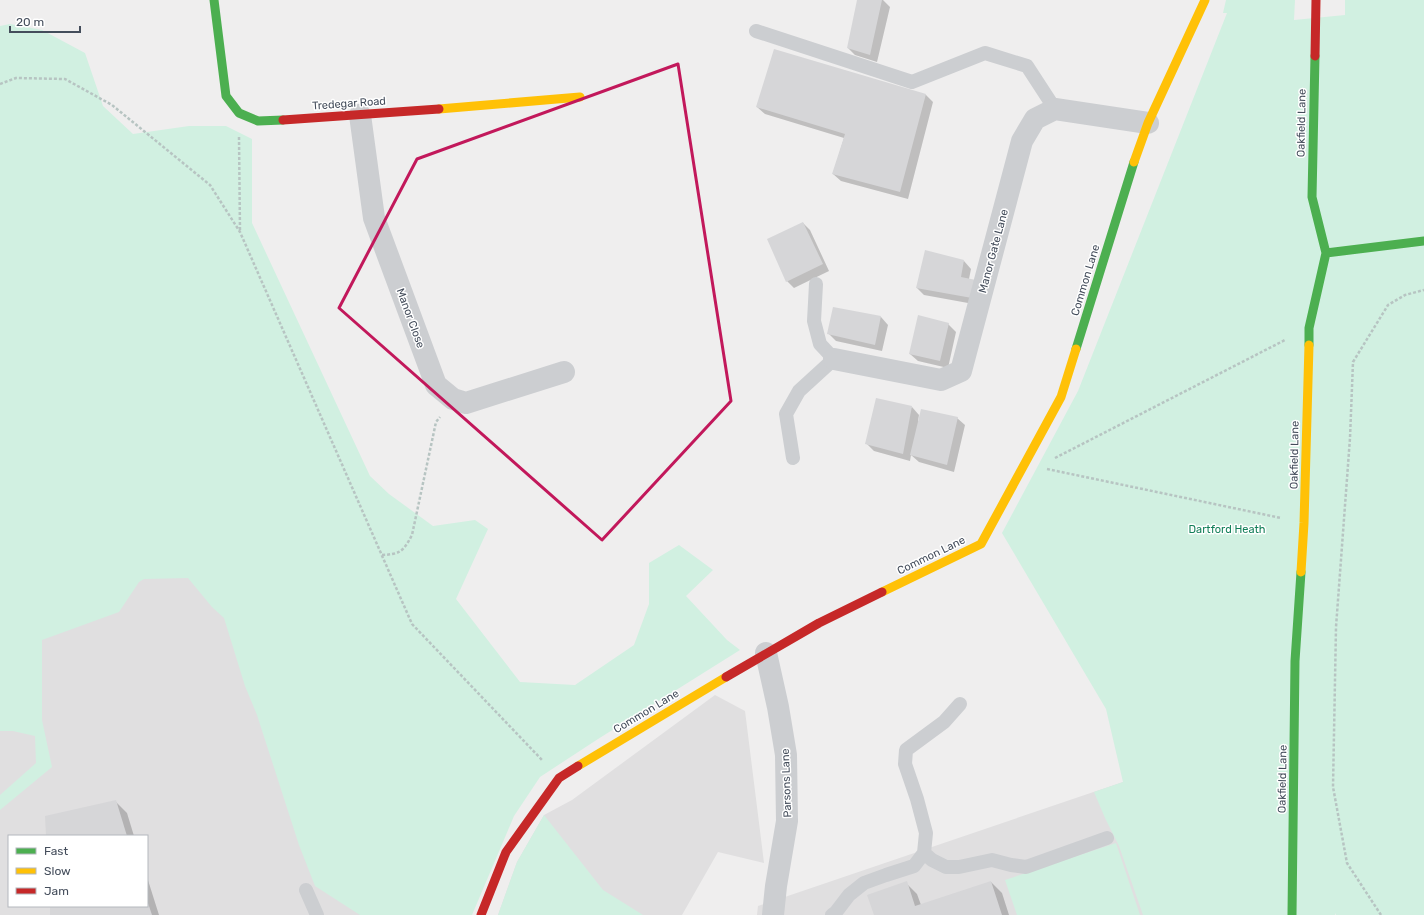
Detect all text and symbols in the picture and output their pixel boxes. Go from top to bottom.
scale bar [10,8,80,34]
text: 20 m [16,15,44,29]
street label: Oakfield Lane [1294,89,1309,157]
street label: Tredegar Road [312,94,386,113]
street label: Manor Gate Lane [976,208,1011,294]
street label: Common Lane [1068,243,1103,317]
street label: Manor Close [394,287,427,350]
street label: Oakfield Lane [1287,421,1302,489]
park label: Dartford Heath [1189,523,1265,536]
street label: Common Lane [895,533,967,578]
street label: Common Lane [611,687,681,736]
street label: Oakfield Lane [1275,745,1290,813]
street label: Parsons Lane [779,748,794,818]
legend [8,835,148,907]
text: Fast [44,844,68,858]
text: Slow [44,864,71,878]
text: Jam [44,884,69,898]

